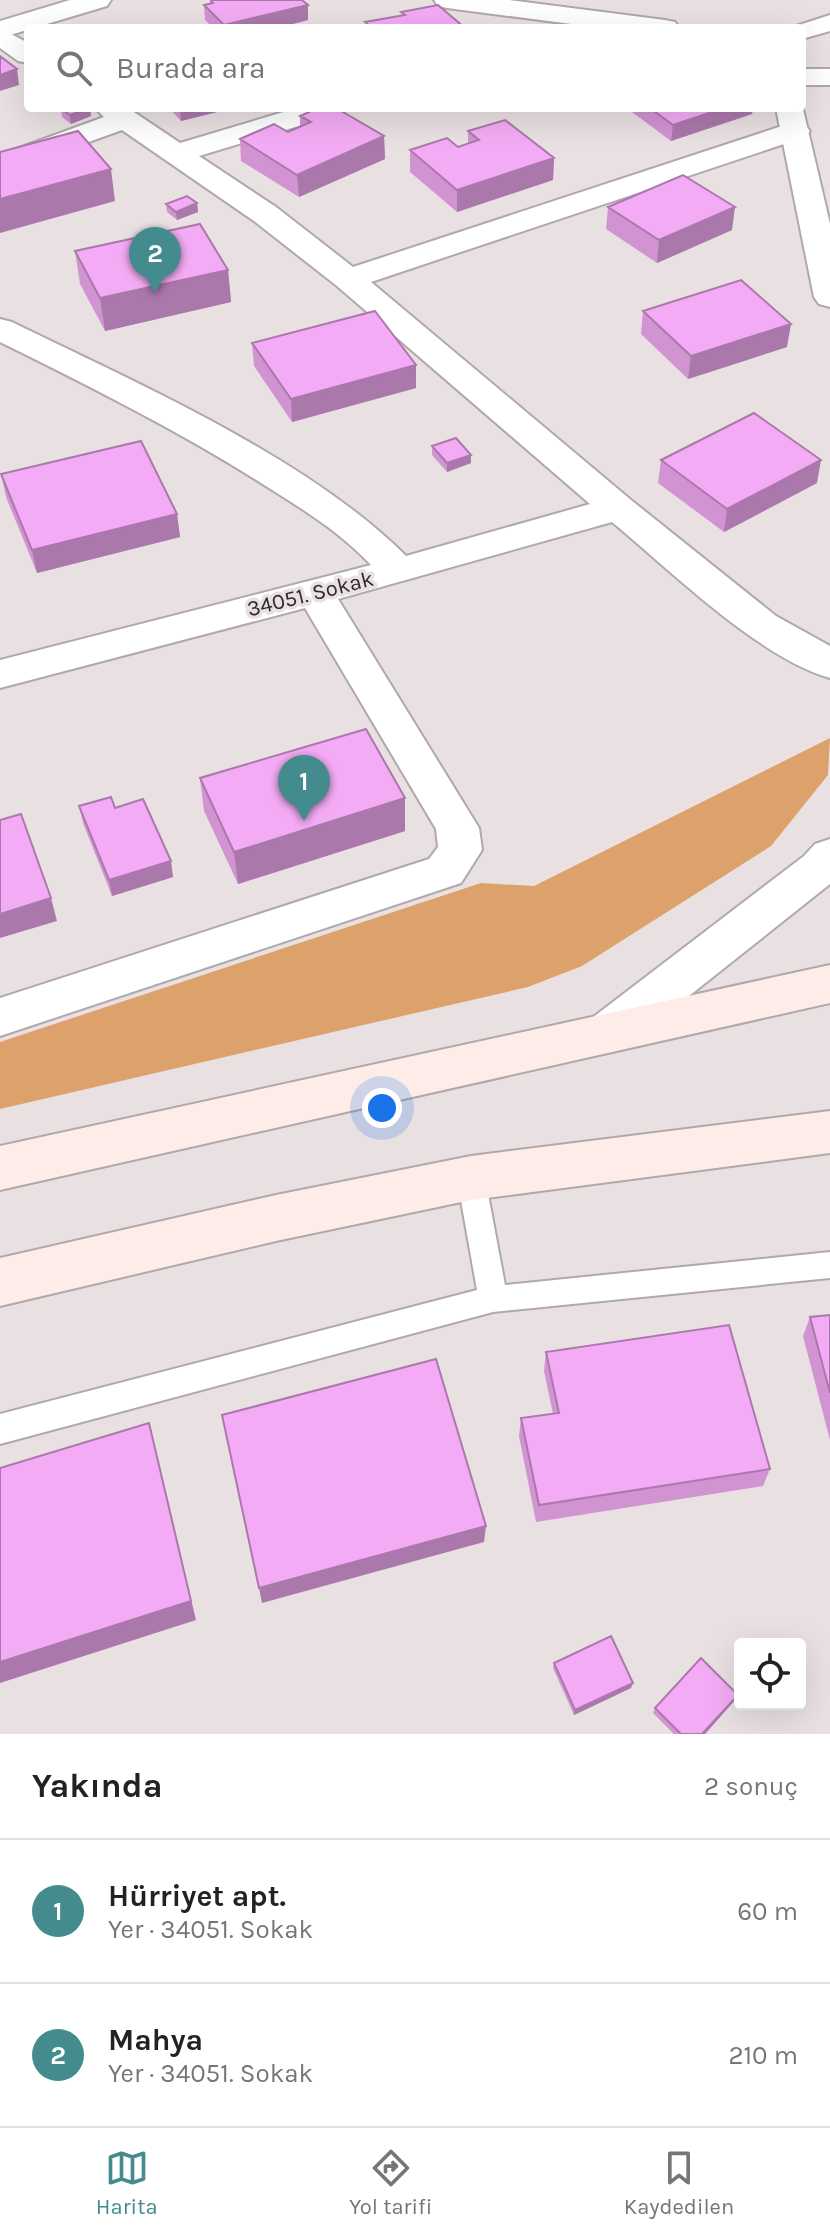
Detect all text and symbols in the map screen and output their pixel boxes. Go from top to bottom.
search box [24,24,806,112]
icon: search [52,46,96,90]
text: Burada ara [116,50,265,86]
pin: 2 [129,227,181,293]
street label: 34051. Sokak [244,566,376,622]
pin: 1 [278,755,330,821]
your location [362,1088,402,1128]
map controls [734,1638,806,1710]
button: locate [734,1638,806,1710]
text: Yakında [32,1766,163,1806]
text: 2 sonuç [704,1771,798,1802]
text: Hürriyet apt. [108,1878,286,1914]
text: 1 [53,1896,63,1927]
text: 60 m [737,1896,798,1927]
text: Yer · 34051. Sokak [108,1914,313,1945]
text: Mahya [108,2022,203,2058]
text: 2 [50,2040,66,2071]
text: 210 m [728,2040,798,2071]
text: Yer · 34051. Sokak [108,2058,313,2089]
tab: Harita [96,2146,158,2220]
tab: Yol tarifi [349,2146,432,2220]
tab: Kaydedilen [624,2146,734,2220]

